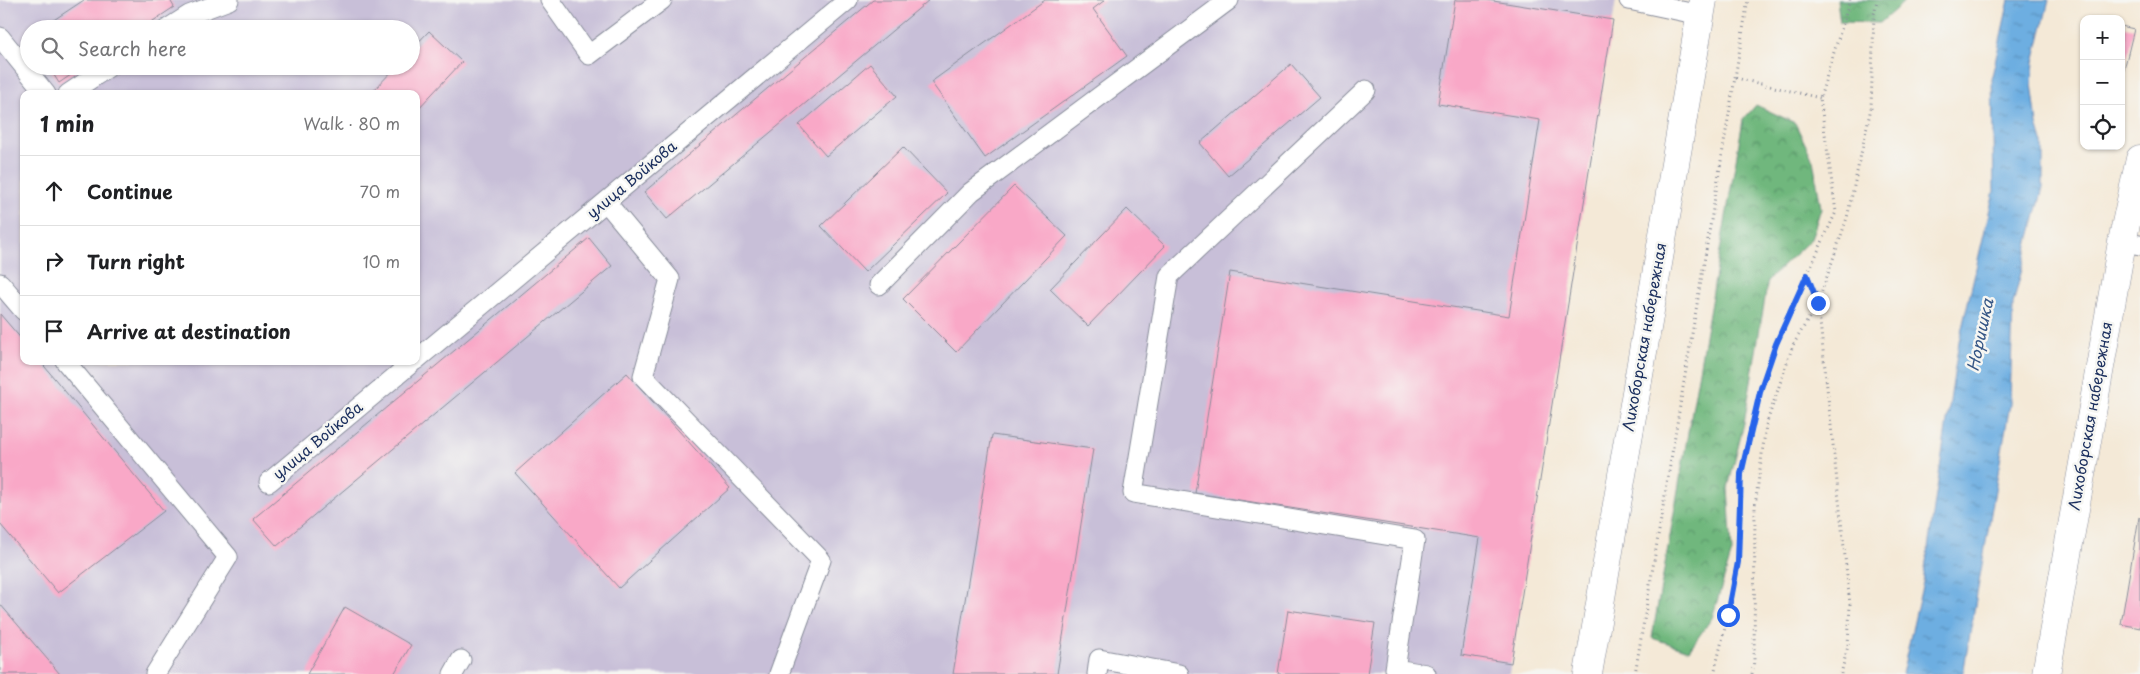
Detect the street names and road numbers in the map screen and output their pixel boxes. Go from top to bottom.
street label: улица Войкова [581,134,682,223]
street label: Лихоборская набережная [1616,241,1671,433]
street label: Лихоборская набережная [2062,320,2117,512]
street label: улица Войкова [267,395,368,484]

